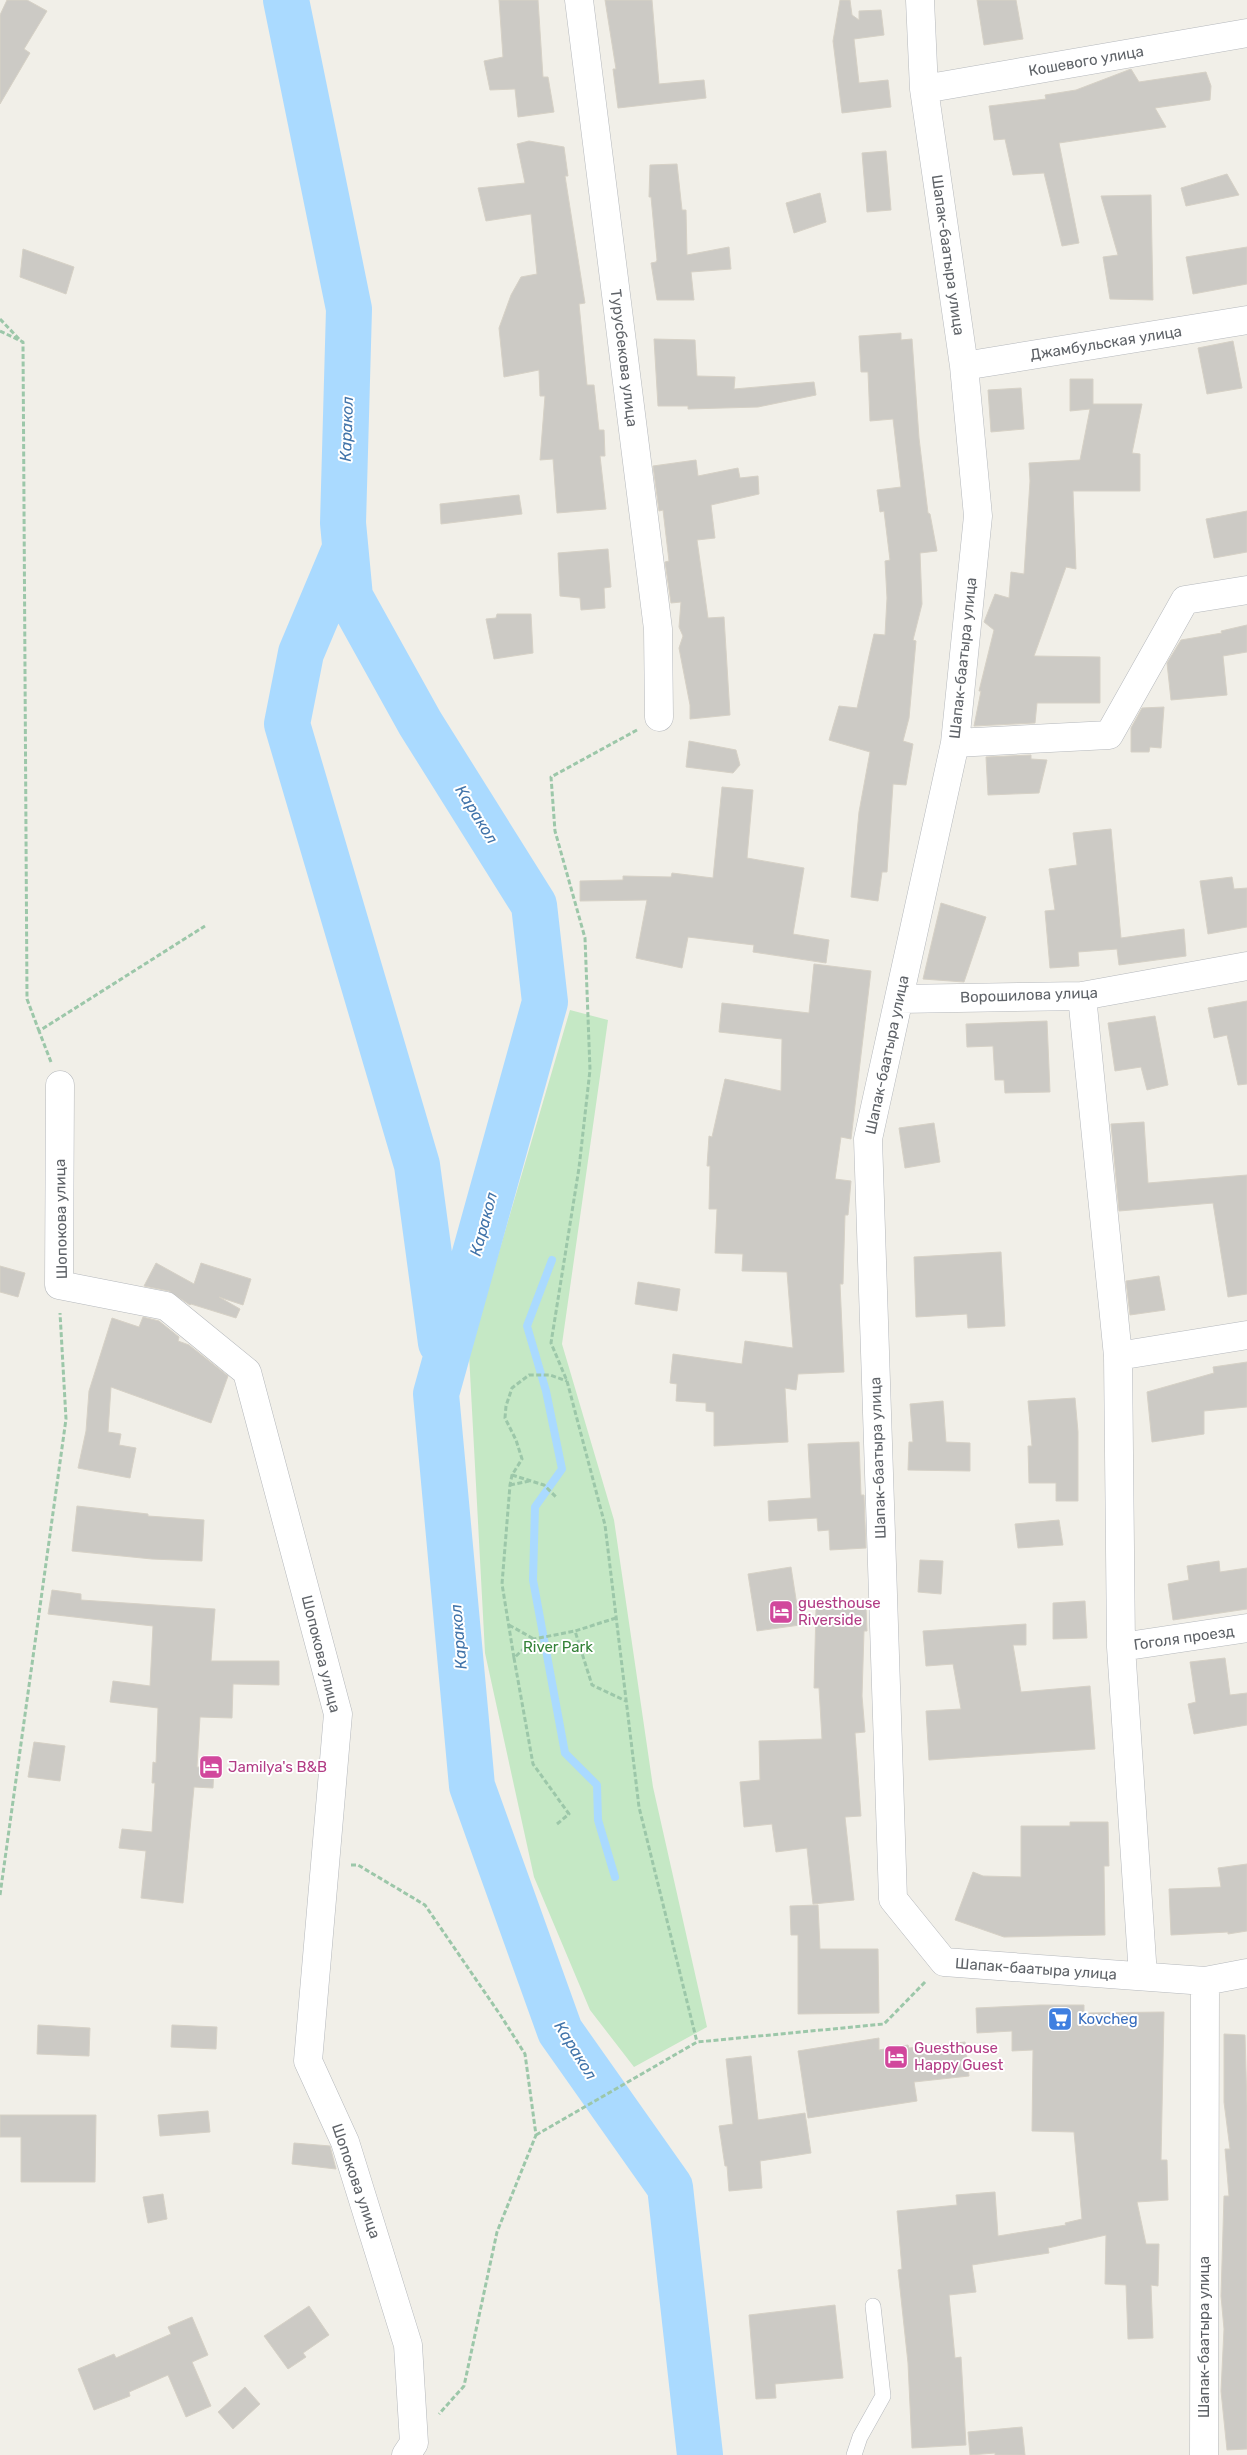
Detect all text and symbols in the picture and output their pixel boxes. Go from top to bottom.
street label: Кошевого улица [1027,42,1145,80]
street label: Шапак-баатыра улица [928,173,968,337]
street label: Турусбекова улица [607,288,641,428]
street label: Джамбульская улица [1029,322,1183,364]
water label: Каракол [336,396,357,462]
street label: Шапак-баатыра улица [946,576,980,740]
water label: Каракол [451,782,502,847]
street label: Шапак-баатыра улица [861,974,913,1136]
street label: Ворошилова улица [960,984,1098,1006]
street label: Шопокова улица [51,1159,71,1279]
water label: Каракол [466,1190,501,1258]
street label: Шапак-баатыра улица [866,1377,890,1539]
street label: Шопокова улица [298,1593,344,1715]
place label: guesthouse Riverside [798,1594,881,1629]
hotel icon: guesthouse Riverside [768,1599,794,1625]
water label: Каракол [446,1604,471,1670]
street label: Гоголя проезд [1133,1622,1235,1654]
park label: River Park [523,1638,593,1656]
hotel icon: Jamilya's B&B [198,1754,224,1780]
place label: Jamilya's B&B [228,1758,327,1776]
street label: Шапак-баатыра улица [955,1954,1117,1984]
supermarket icon: Kovcheg [1047,2006,1073,2032]
place label: Kovcheg [1078,2010,1138,2028]
water label: Каракол [550,2018,601,2083]
place label: Guesthouse Happy Guest [914,2039,1003,2074]
hotel icon: Guesthouse Happy Guest [883,2044,909,2070]
street label: Шопокова улица [328,2121,384,2241]
street label: Шапак-баатыра улица [1195,2256,1213,2418]

